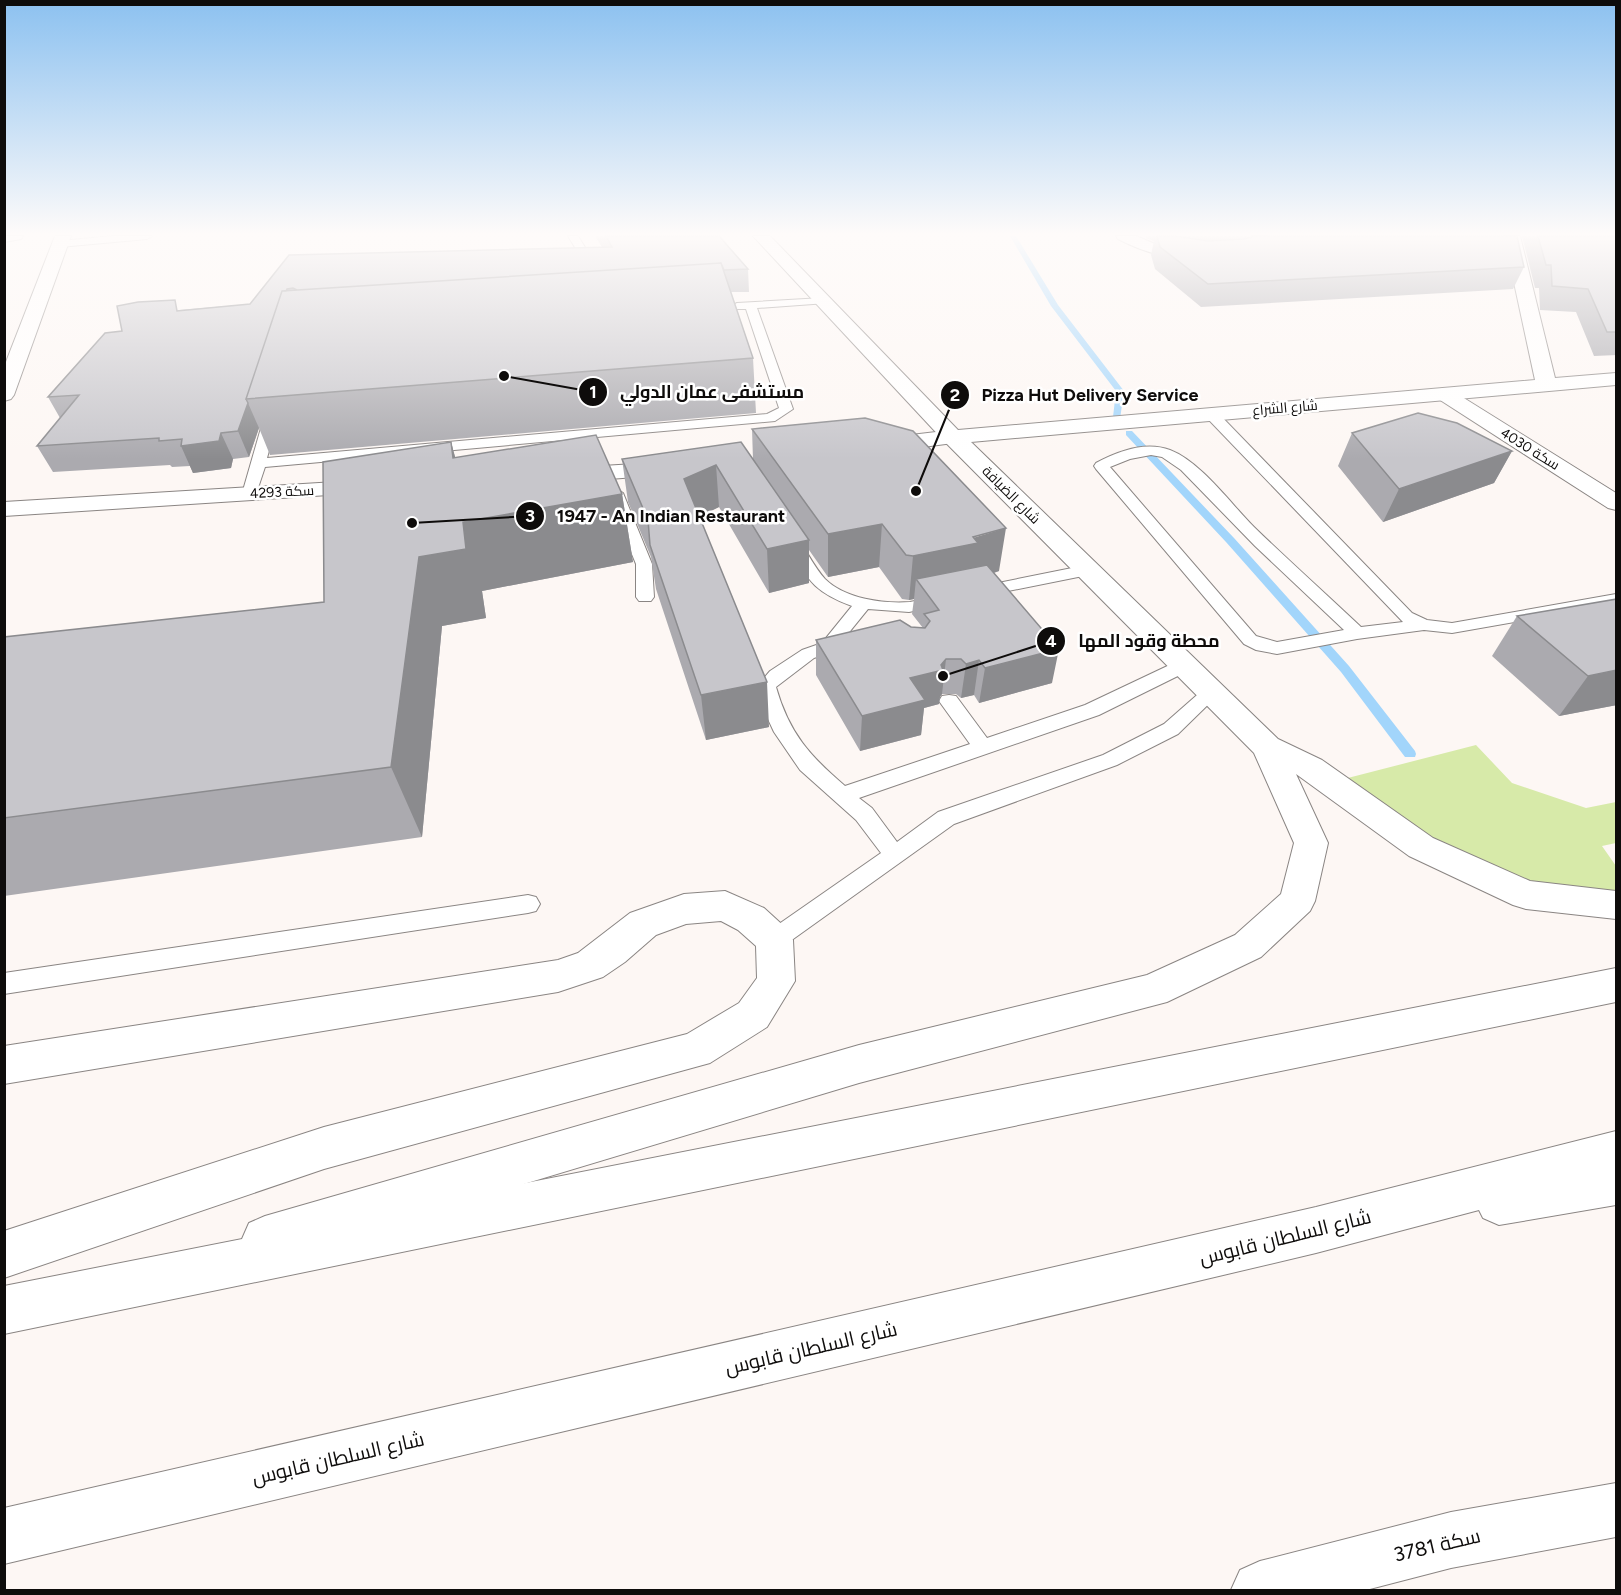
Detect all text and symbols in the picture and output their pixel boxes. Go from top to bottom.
callout: مستشفى عمان الدولي [578,374,816,410]
callout: Pizza Hut Delivery Service [940,377,1211,413]
text: 1 [589,381,597,403]
text: مستشفى عمان الدولي [620,381,804,407]
text: 2 [950,384,960,406]
text: Pizza Hut Delivery Service [982,384,1199,406]
street label: شارع الشراع [1252,397,1318,419]
street label: سكة 4030 [1497,424,1563,474]
street label: شارع الضيافة [978,462,1044,528]
street label: سكة 4293 [249,482,315,502]
callout: 1947 - An Indian Restaurant [515,498,797,534]
text: 3 [525,505,535,527]
text: 1947 - An Indian Restaurant [557,505,785,527]
callout: محطة وقود المها [1036,623,1231,659]
text: 4 [1045,630,1057,652]
text: محطة وقود المها [1078,630,1220,652]
street label: شارع السلطان قابوس [1197,1204,1374,1272]
street label: شارع السلطان قابوس [722,1316,900,1381]
street label: شارع السلطان قابوس [249,1426,427,1491]
street label: سكة 3781 [1391,1523,1483,1567]

